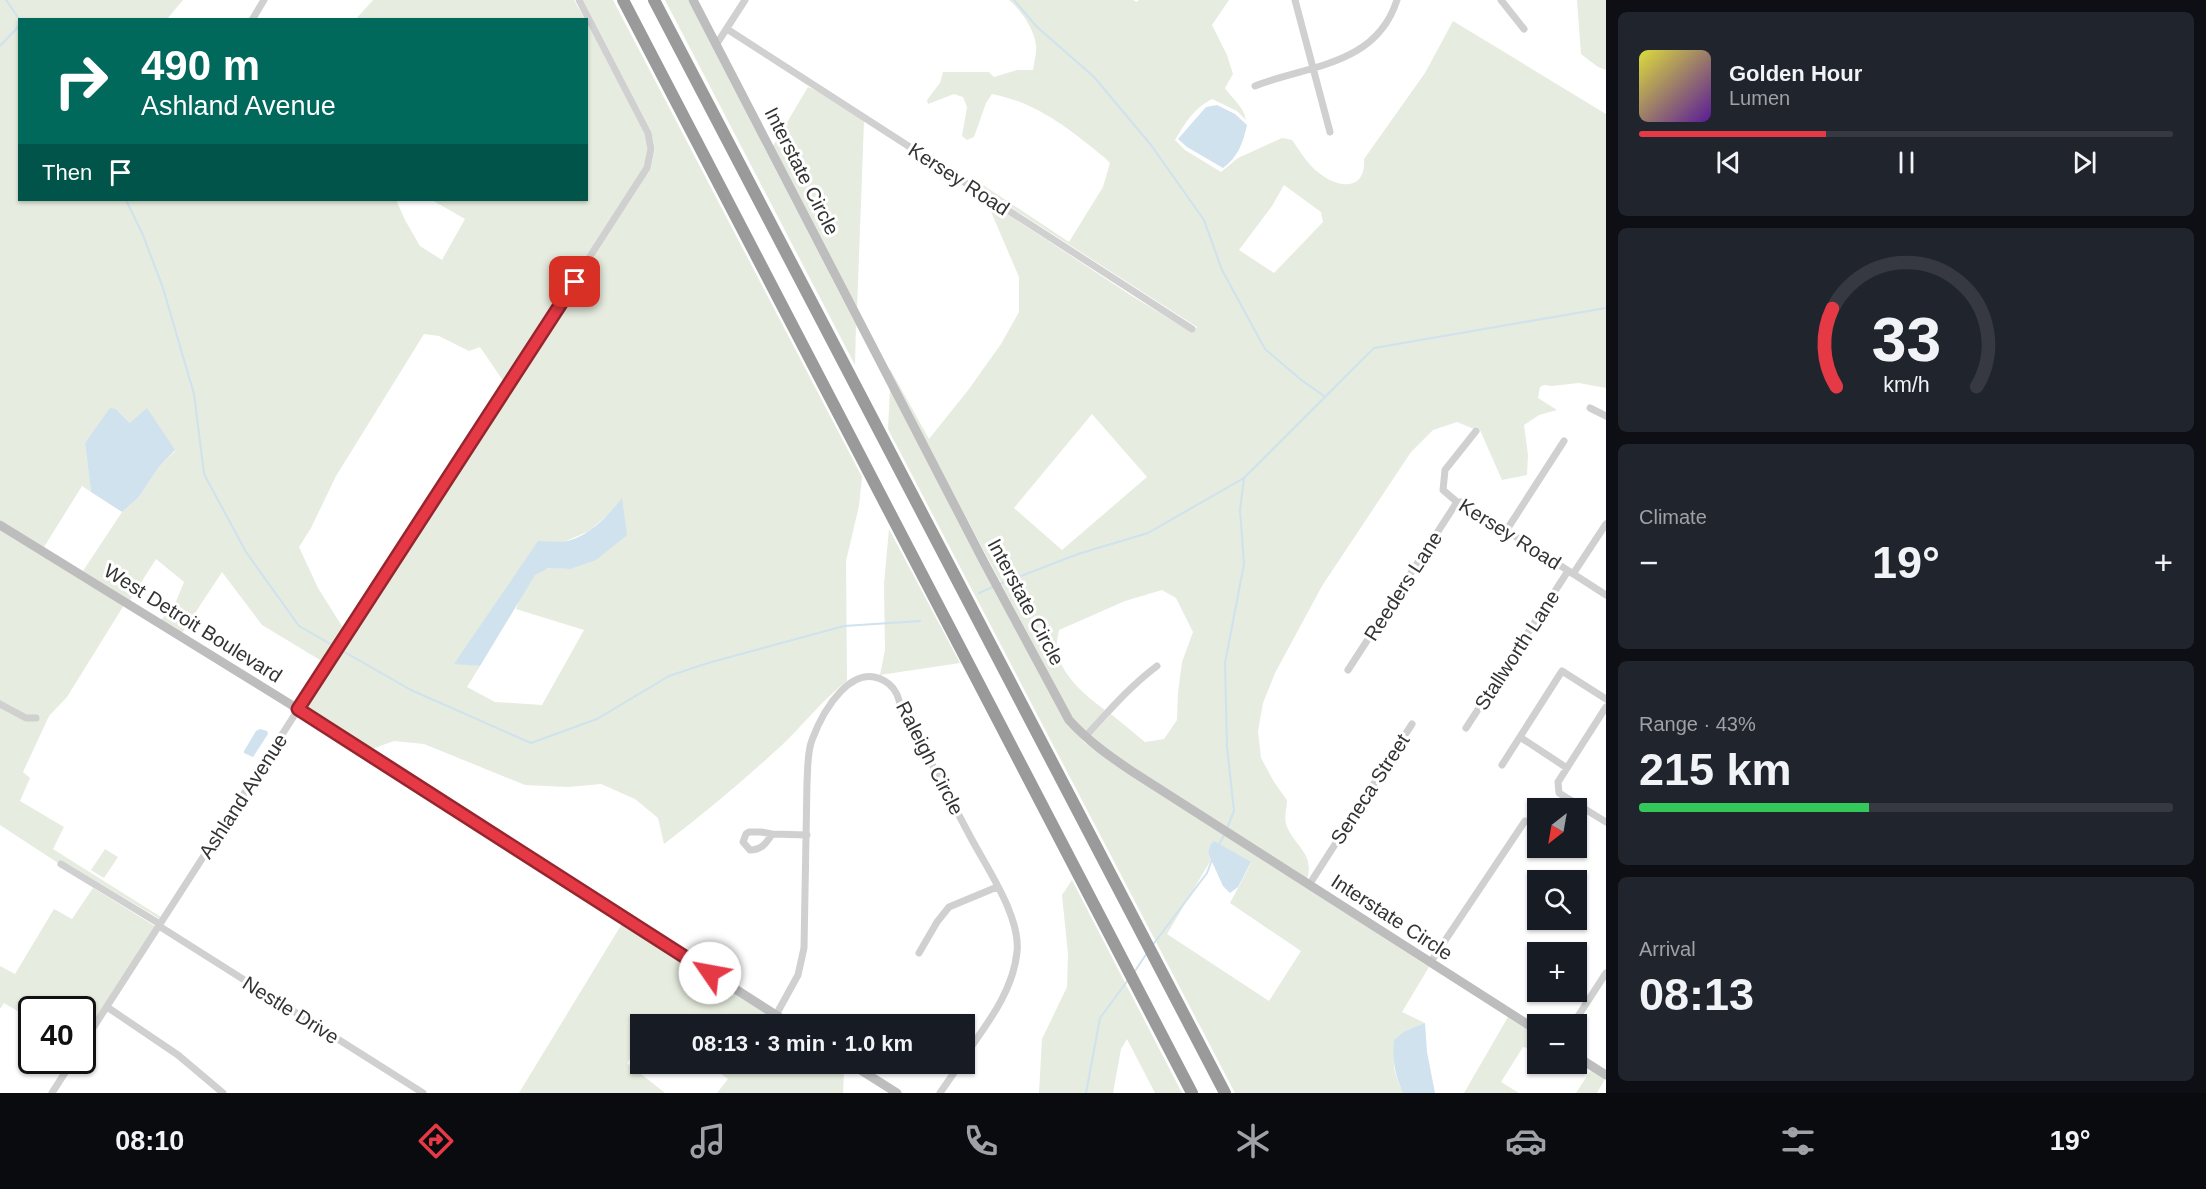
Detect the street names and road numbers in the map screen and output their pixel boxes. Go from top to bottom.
street label: Interstate Circle [760,104,844,238]
street label: Kersey Road [905,138,1013,220]
street label: Kersey Road [1455,494,1565,574]
street label: Reeders Lane [1360,527,1446,645]
street label: Interstate Circle [983,535,1069,669]
street label: West Detroit Boulevard [100,559,286,687]
street label: Stallworth Lane [1470,586,1564,714]
street label: Raleigh Circle [892,698,968,818]
street label: Seneca Street [1326,729,1414,848]
street label: Ashland Avenue [195,730,291,862]
street label: Interstate Circle [1327,870,1457,964]
street label: Nestle Drive [239,972,343,1048]

